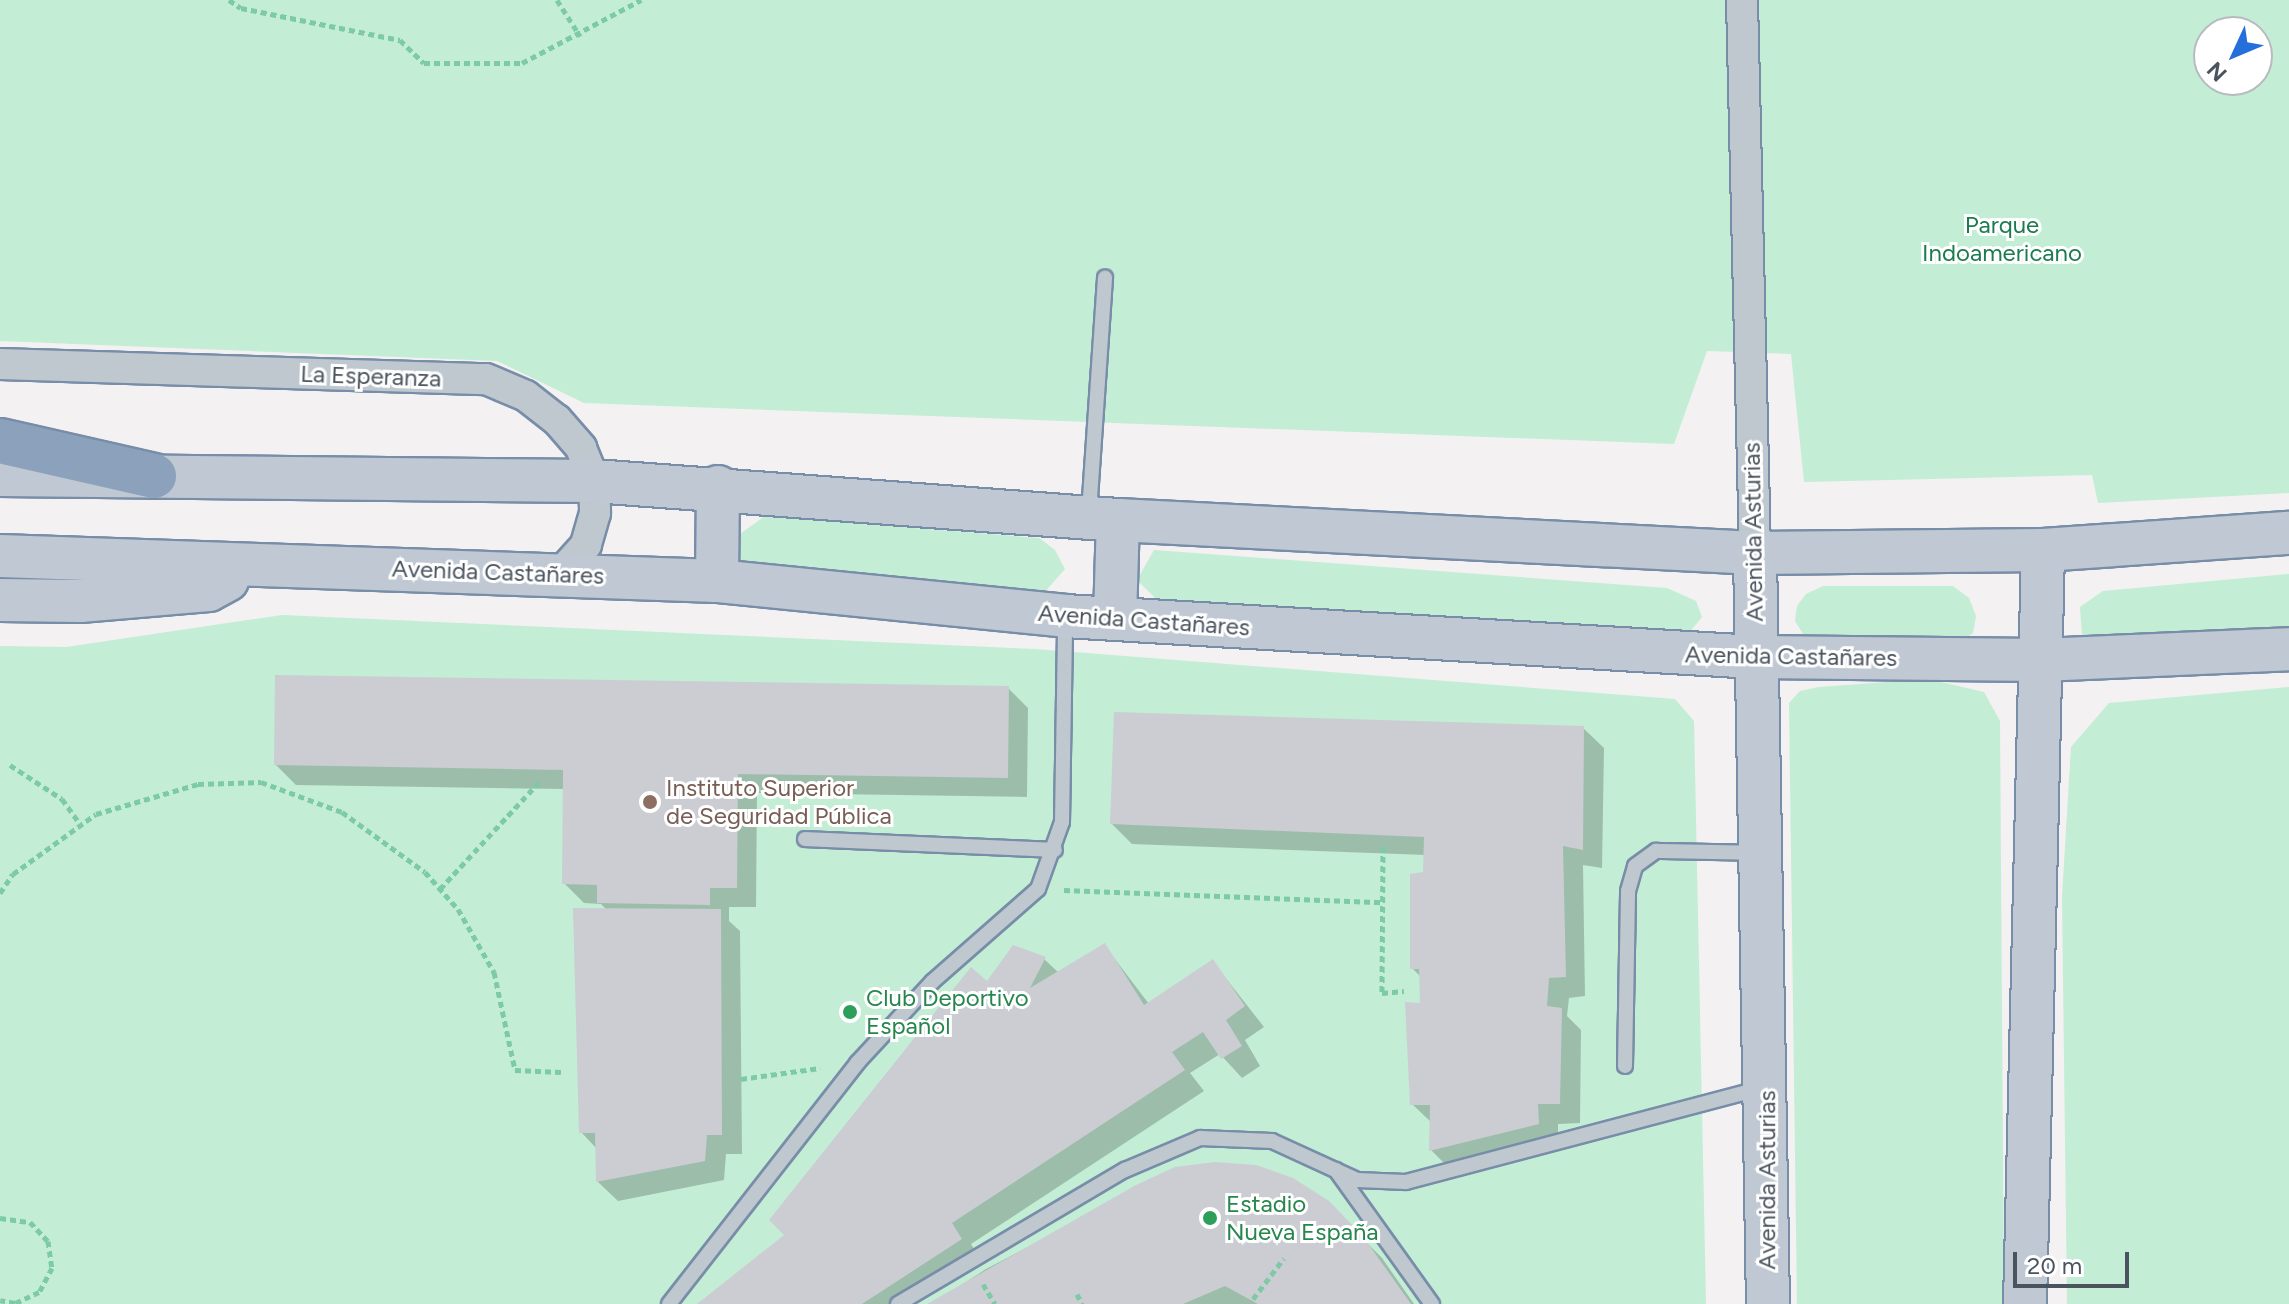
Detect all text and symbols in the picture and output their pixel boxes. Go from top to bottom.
north arrow [2193,16,2273,96]
text: N [2201,56,2232,87]
park label: Parque Indoamericano [1922,211,2082,267]
street label: La Esperanza [300,359,442,393]
street label: Avenida Asturias [1737,442,1769,622]
street label: Avenida Castañares [391,554,605,590]
street label: Avenida Castañares [1037,598,1251,642]
street label: Avenida Castañares [1685,640,1897,672]
place label: Instituto Superior de Seguridad Pública [666,774,892,830]
marker: Instituto Superior de Seguridad Pública [641,793,659,811]
place label: Club Deportivo Español [866,984,1029,1040]
marker: Club Deportivo Español [841,1003,859,1021]
street label: Avenida Asturias [1753,1090,1781,1270]
place label: Estadio Nueva España [1226,1190,1379,1246]
marker: Estadio Nueva España [1201,1209,1219,1227]
scale bar [2017,1236,2133,1286]
text: 20 m [2027,1251,2082,1280]

